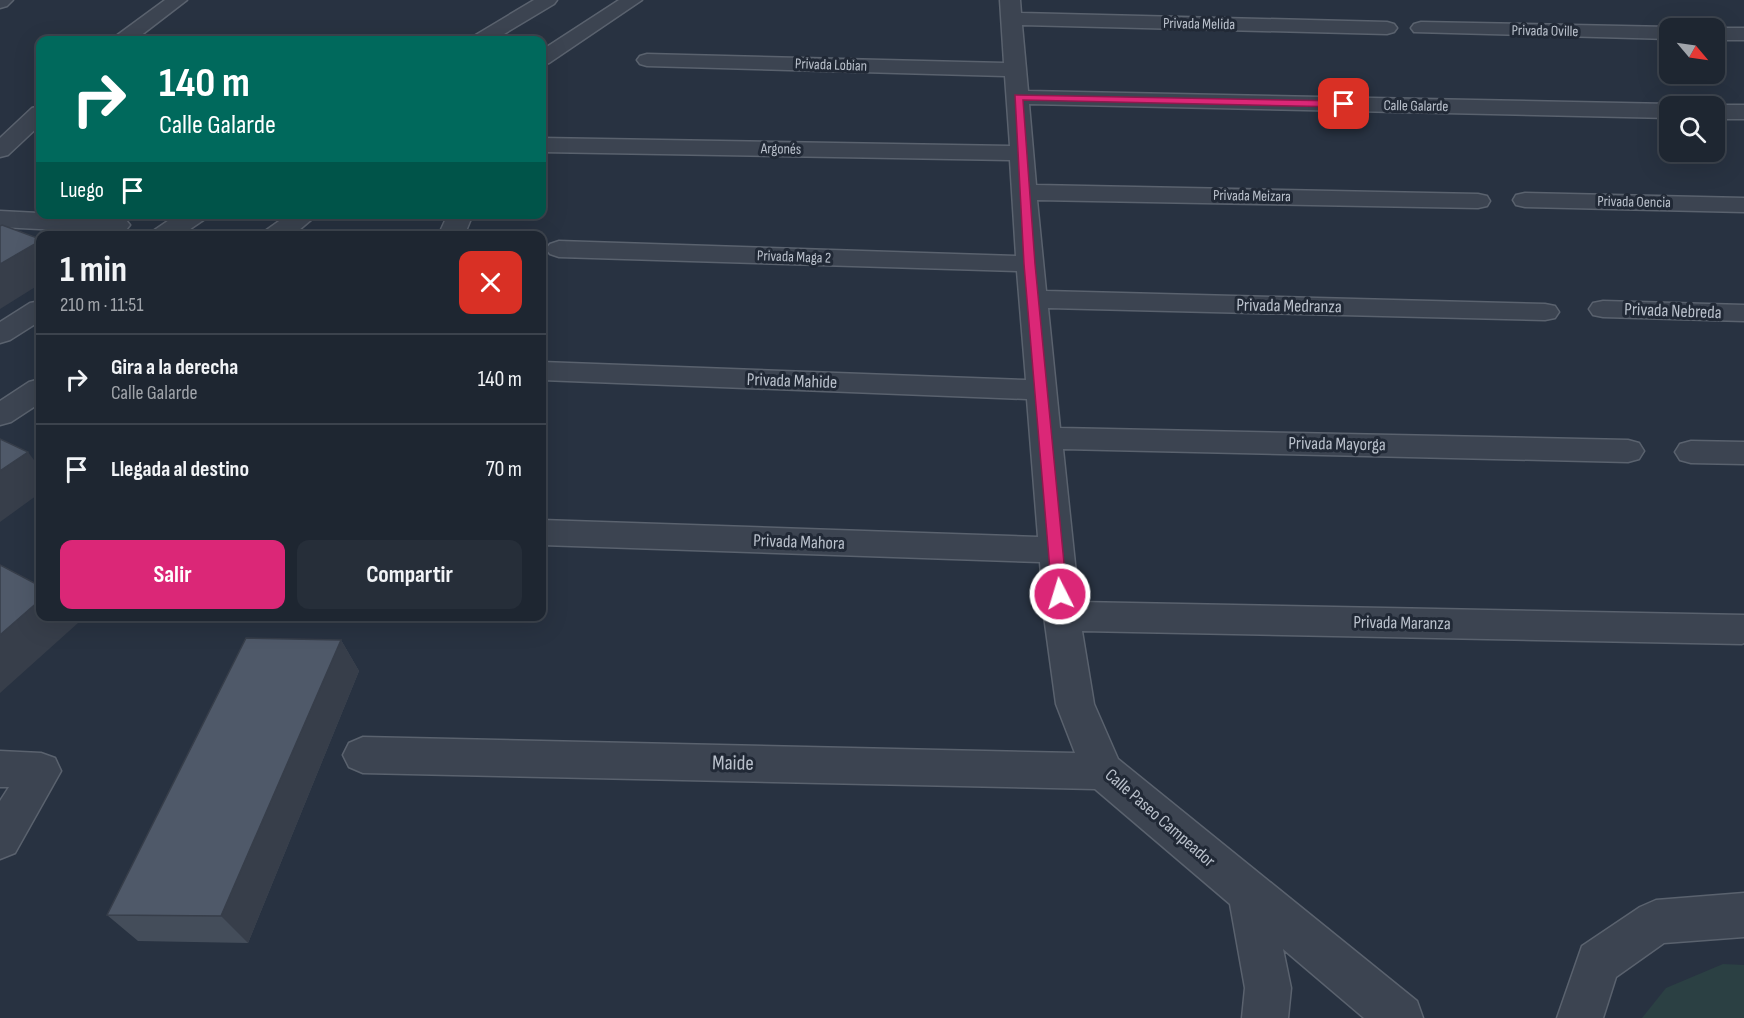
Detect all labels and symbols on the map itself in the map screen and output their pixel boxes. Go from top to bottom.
street label: Privada Melida [1163,14,1235,34]
north arrow [1659,18,1725,84]
street label: Privada Oville [1511,21,1579,41]
street label: Privada Lobian [795,54,867,76]
pin [1318,78,1369,129]
street label: Calle Galarde [1383,96,1449,116]
street label: Argonés [760,139,801,159]
street label: Privada Meizara [1213,186,1291,206]
street label: Privada Oencia [1597,192,1671,212]
street label: Privada Maga 2 [757,246,831,268]
street label: Privada Medranza [1236,295,1342,317]
street label: Privada Nebreda [1624,299,1722,323]
street label: Privada Mahide [746,369,838,393]
street label: Privada Mayorga [1288,433,1386,455]
street label: Privada Mahora [753,530,845,554]
position arrow [1028,562,1092,626]
street label: Privada Maranza [1353,612,1451,634]
street label: Maide [712,750,754,776]
street label: Calle Paseo Campeador [1101,764,1219,872]

